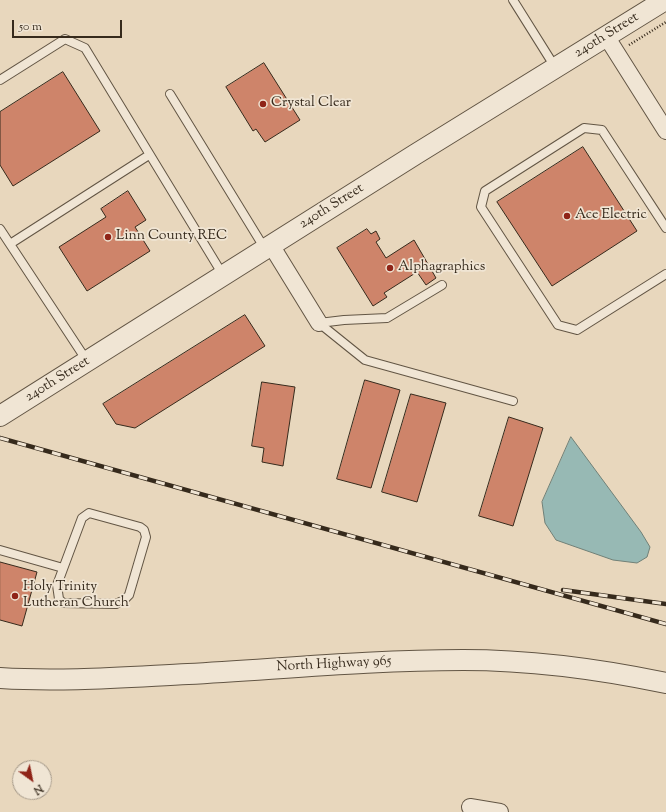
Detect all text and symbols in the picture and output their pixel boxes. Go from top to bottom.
street label: 240th Street [572,10,642,62]
scale bar [14,12,124,38]
text: 50 m [19,18,42,36]
place label: Crystal Clear [271,96,351,112]
marker: Crystal Clear [258,99,268,109]
street label: 240th Street [297,181,367,233]
place label: Ace Electric [575,208,647,224]
marker: Ace Electric [562,211,572,221]
place label: Linn County REC [116,229,227,245]
marker: Linn County REC [103,232,113,242]
place label: Alphagraphics [398,260,485,276]
marker: Alphagraphics [385,263,395,273]
street label: 240th Street [23,354,93,406]
place label: Holy Trinity Lutheran Church [23,580,129,612]
marker: Holy Trinity Lutheran Church [10,591,20,601]
street label: North Highway 965 [276,654,392,676]
north arrow [12,760,52,800]
text: N [30,780,46,798]

